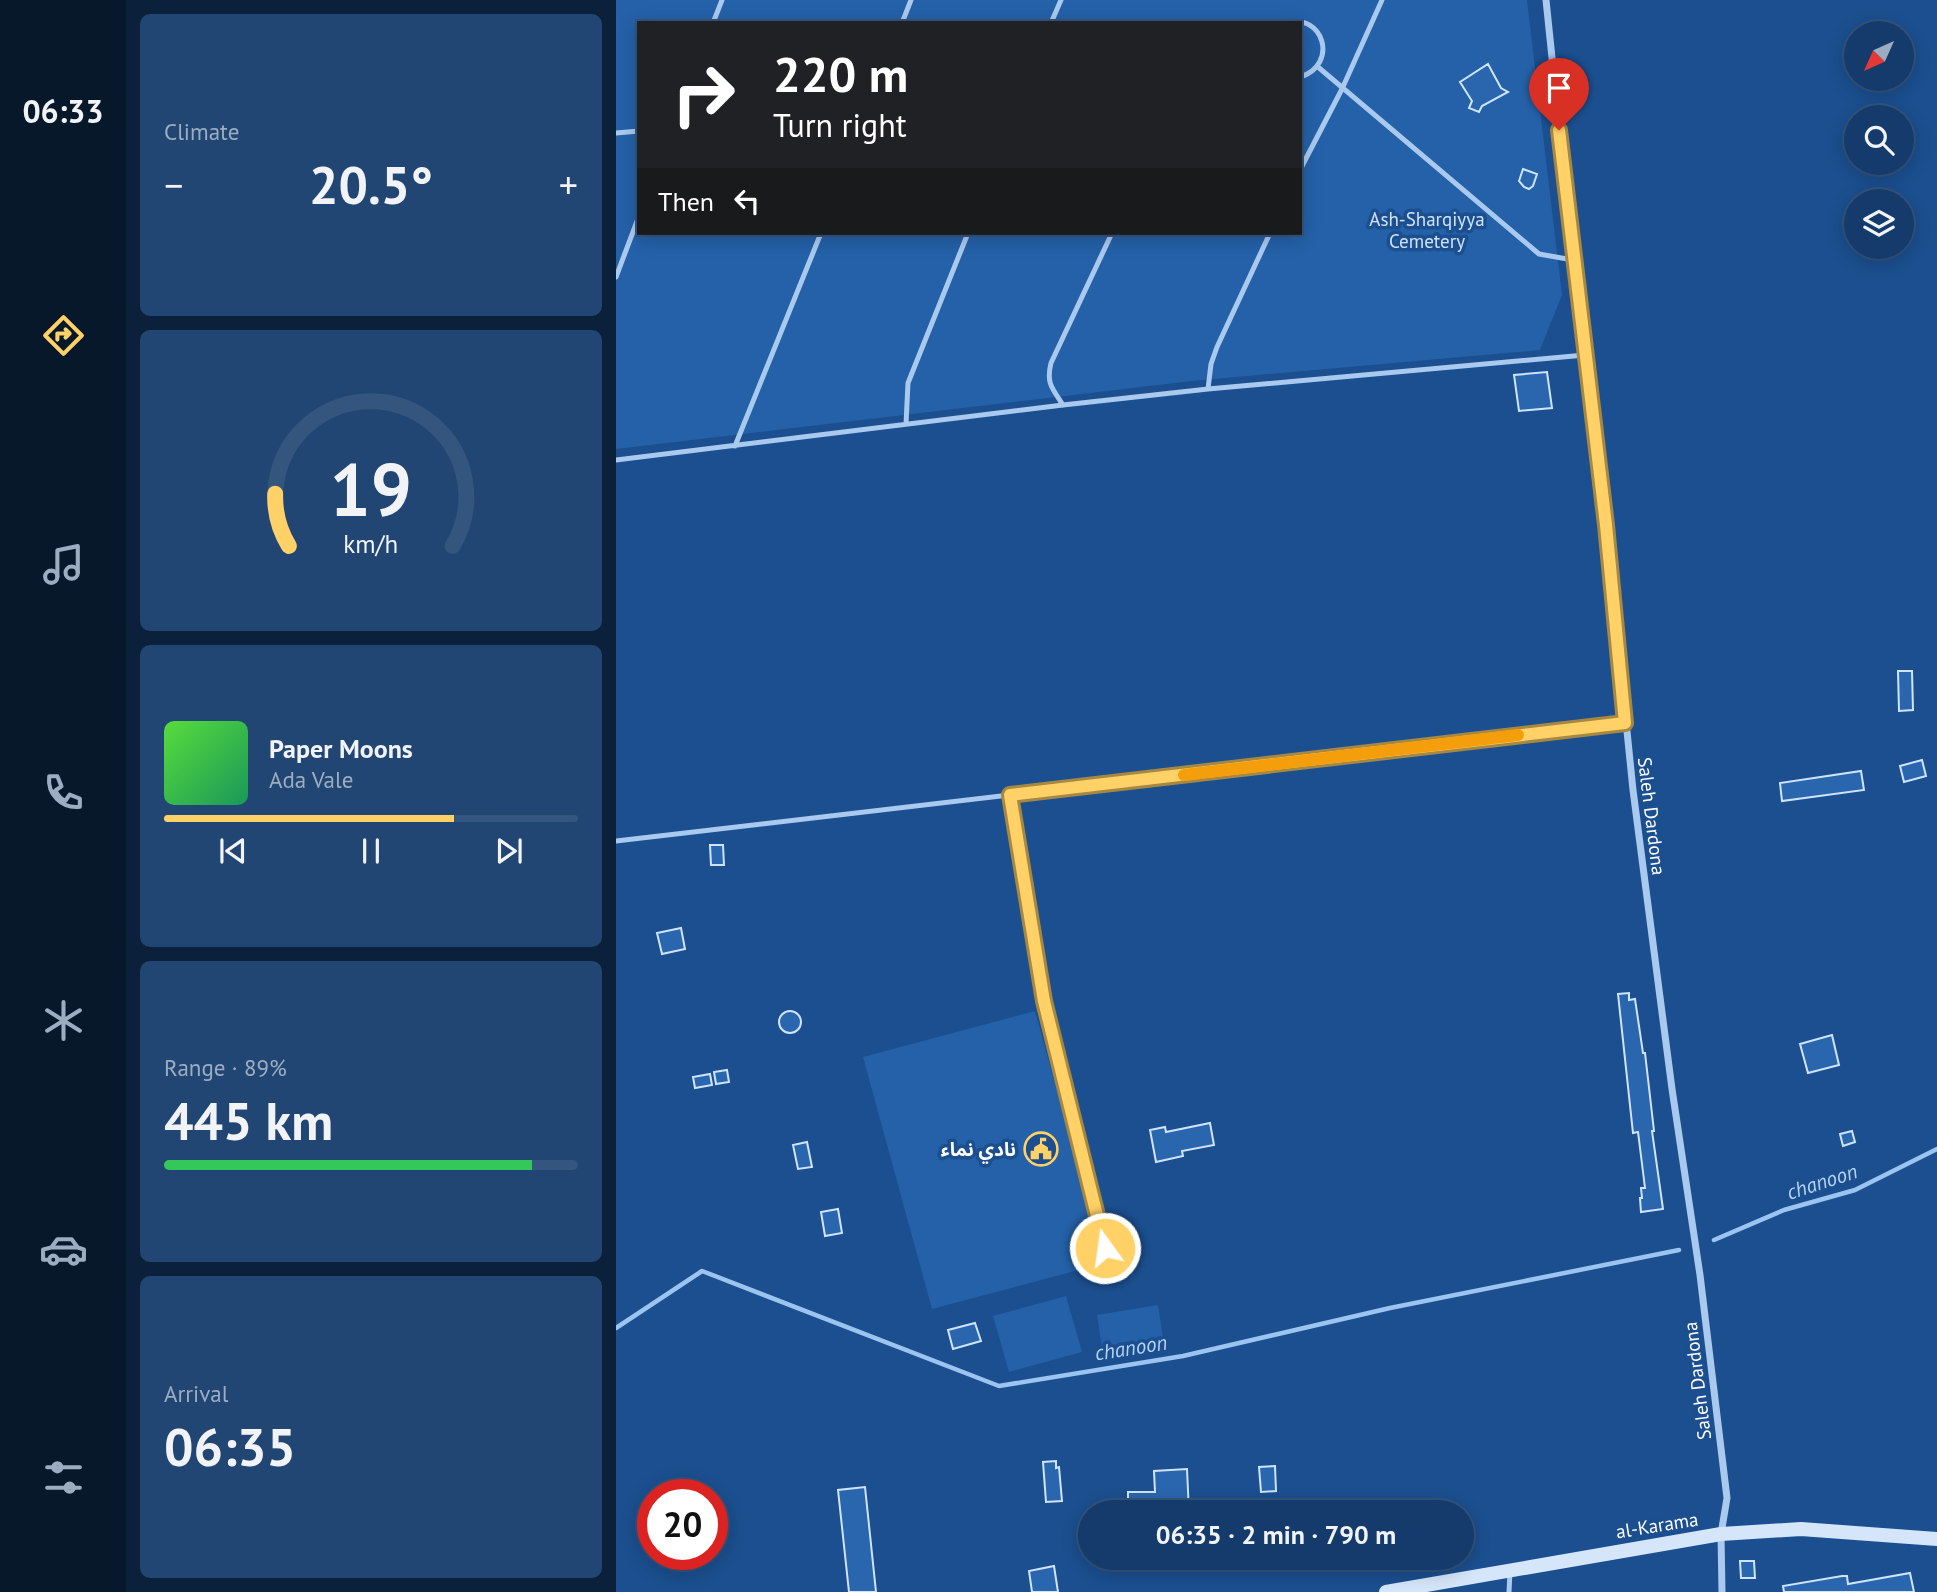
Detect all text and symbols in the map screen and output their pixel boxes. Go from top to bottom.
north arrow [1844,21,1914,91]
map controls [1844,21,1914,259]
text: 220 m [773,42,908,106]
icon: right [658,49,749,140]
pin [1529,58,1589,130]
icon: arrive [1540,69,1578,107]
text: 06:33 [22,90,104,132]
text: Turn right [773,104,907,146]
button: search [1844,105,1914,175]
text: Climate [164,117,239,146]
text: 20.5° [309,151,433,218]
text: − [164,160,183,209]
text: + [559,160,578,209]
icon: left [728,182,766,220]
text: Then [658,185,714,218]
button: layers [1844,189,1914,259]
park label: Ash-Sharqiyya Cemetery [1369,207,1485,253]
icon: directions [39,311,88,360]
text: 19 [330,443,412,537]
text: km/h [344,528,398,560]
icon: music [39,540,88,589]
text: Paper Moons [269,732,413,765]
street label: Saleh Dardona [1633,756,1671,876]
text: Ada Vale [269,765,353,794]
icon: phone [39,768,88,817]
icon: previous [214,832,252,870]
icon: pause [352,832,390,870]
icon: next [490,832,528,870]
icon: climate [39,996,88,1045]
text: Range · 89% [164,1053,287,1082]
text: 445 km [164,1087,333,1154]
public building icon: نادي نماء [1022,1130,1060,1168]
place label: نادي نماء [941,1137,1016,1164]
water label: chanoon [1783,1157,1861,1206]
position arrow [1068,1211,1142,1285]
icon: car [39,1225,88,1274]
street label: Saleh Dardona [1678,1321,1716,1441]
water label: chanoon [1093,1328,1169,1367]
text: Arrival [164,1379,228,1408]
text: 06:35 [164,1413,296,1480]
icon: filters [39,1453,88,1502]
speed limit sign: 20 [637,1479,728,1570]
street label: al-Karama [1614,1507,1700,1543]
text: 06:35 · 2 min · 790 m [1156,1518,1396,1551]

